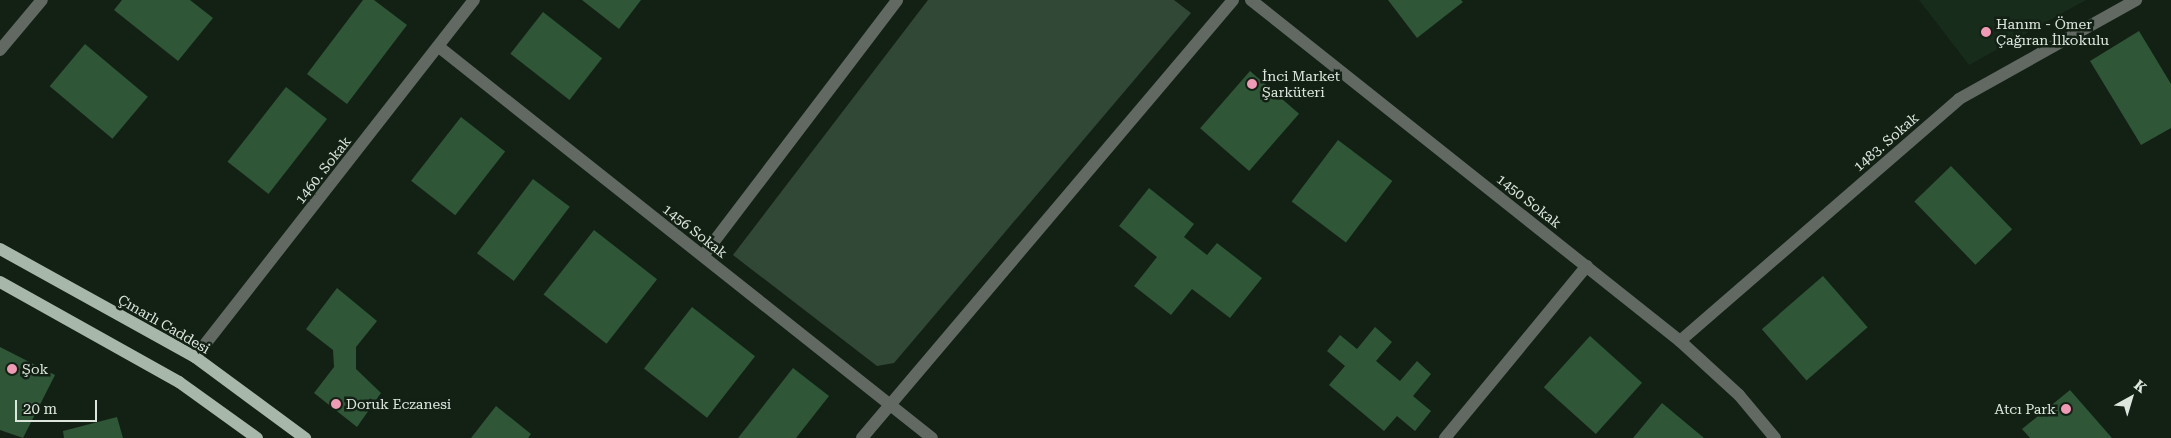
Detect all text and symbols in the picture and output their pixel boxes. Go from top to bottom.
place label: Hanım - Ömer Çağıran İlkokulu [1996,16,2109,48]
marker: Hanım - Ömer Çağıran İlkokulu [1980,26,1992,38]
place label: İnci Market Şarküteri [1262,68,1340,100]
marker: İnci Market Şarküteri [1246,78,1258,90]
street label: 1483. Sokak [1850,109,1922,175]
street label: 1460. Sokak [291,133,355,207]
street label: 1450 Sokak [1493,171,1565,231]
street label: 1456 Sokak [659,201,731,261]
street label: Çınarlı Caddesi [115,291,213,357]
place label: Şok [22,361,48,377]
marker: Şok [6,363,18,375]
north arrow [2106,373,2156,423]
text: K [2131,377,2150,396]
scale bar [18,390,100,422]
place label: Doruk Eczanesi [346,396,451,412]
marker: Doruk Eczanesi [330,398,342,410]
text: 20 m [23,400,57,418]
place label: Atcı Park [1995,401,2056,417]
marker: Atcı Park [2060,403,2072,415]

